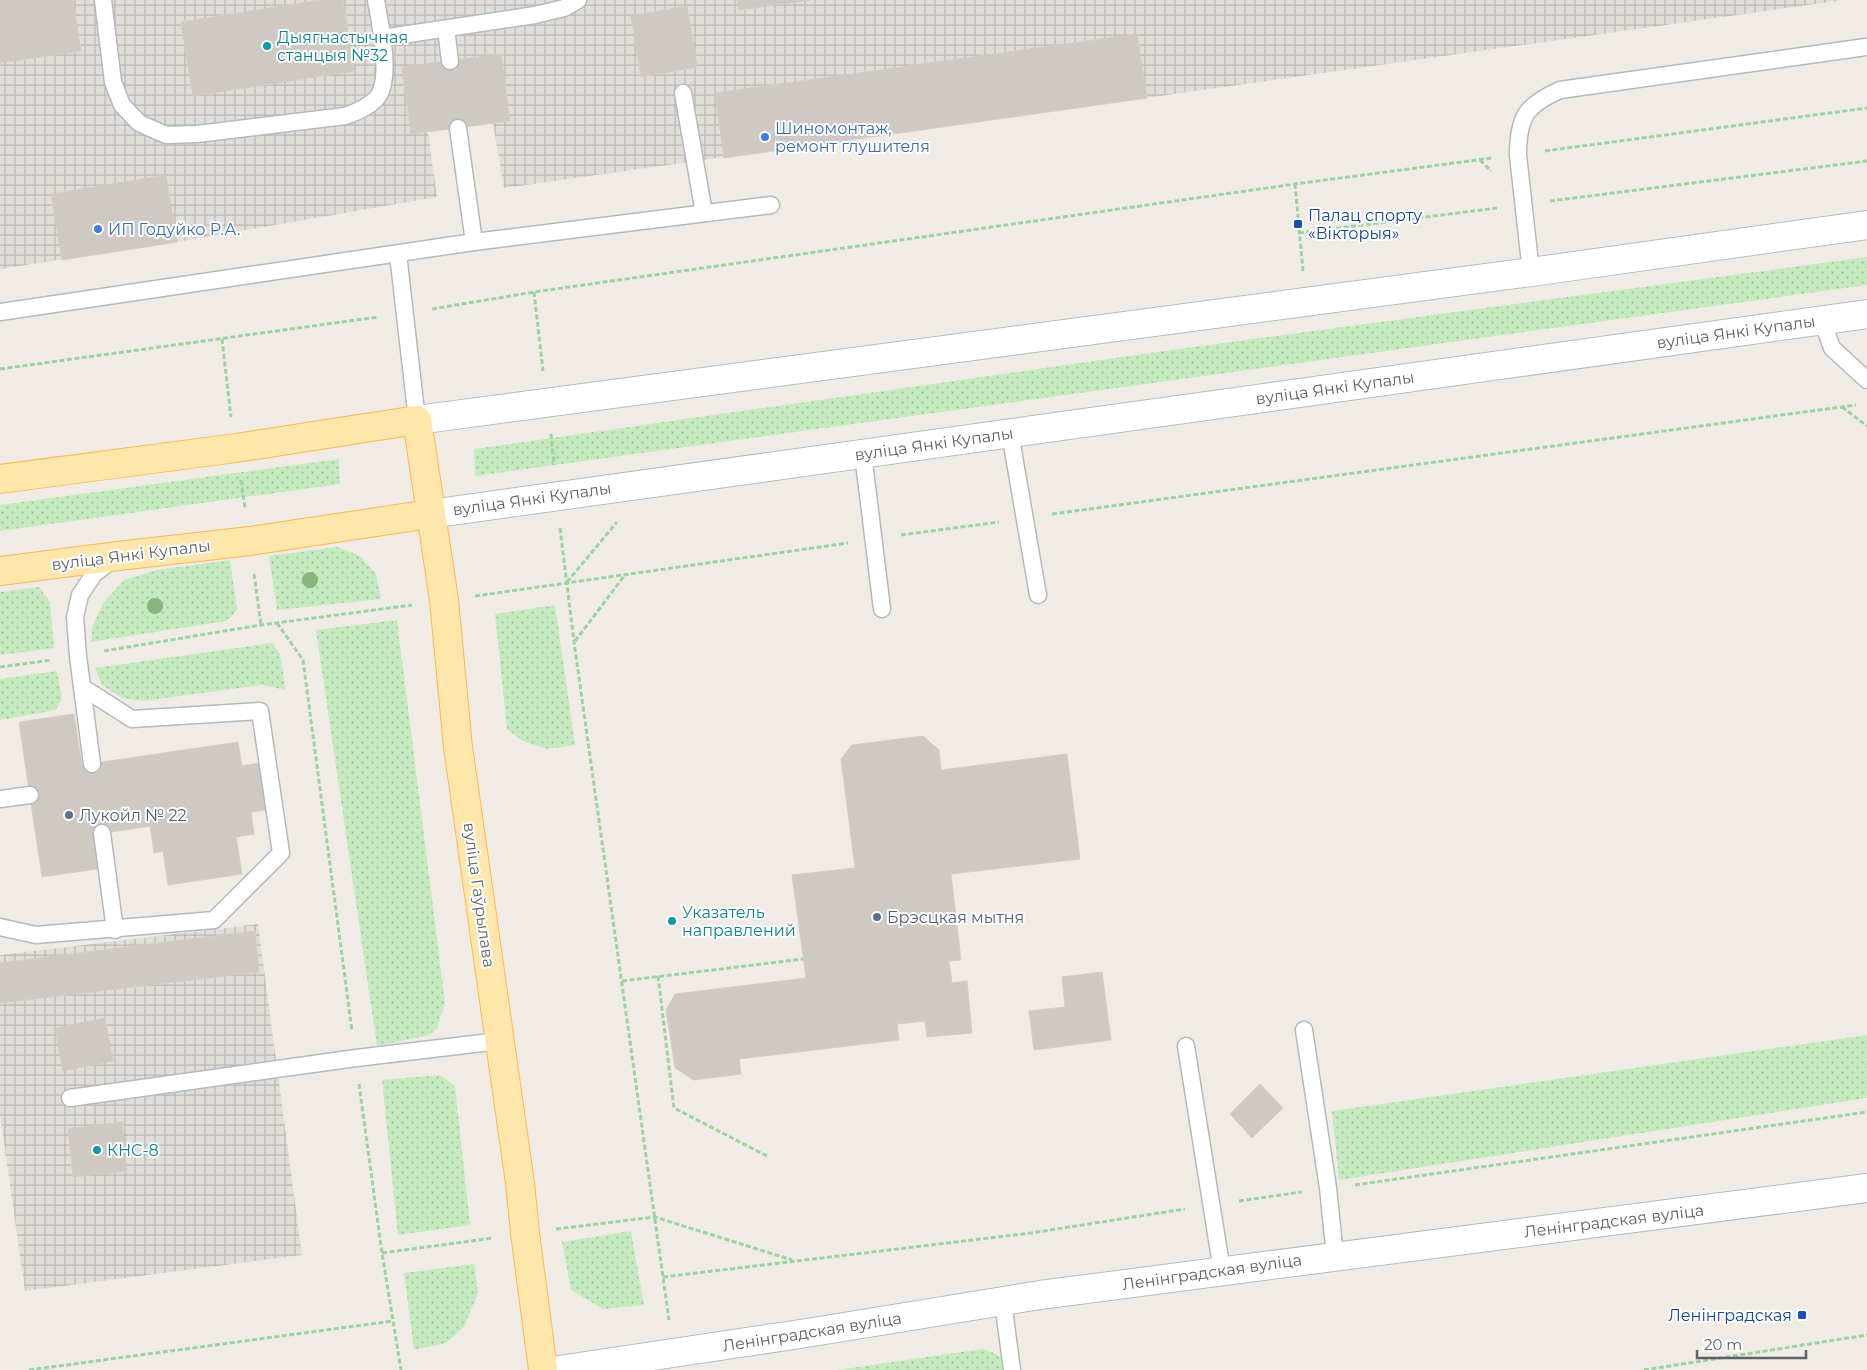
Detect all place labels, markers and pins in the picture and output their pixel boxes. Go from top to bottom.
place label: Дыягнастычная станцыя №32 [277,28,408,65]
marker: Дыягнастычная станцыя №32 [261,40,273,52]
place label: Шиномонтаж, ремонт глушителя [775,119,930,156]
marker: Шиномонтаж, ремонт глушителя [759,131,771,143]
place label: Палац спорту «Вікторыя» [1308,206,1422,243]
marker: Палац спорту «Вікторыя» [1292,218,1304,230]
place label: ИП Годуйко Р.А. [108,220,240,239]
marker: ИП Годуйко Р.А. [92,223,104,235]
place label: Лукойл № 22 [79,806,187,825]
marker: Лукойл № 22 [63,809,75,821]
place label: Указатель направлений [682,903,796,940]
place label: Брэсцкая мытня [887,908,1024,927]
marker: Брэсцкая мытня [871,911,883,923]
marker: Указатель направлений [666,915,678,927]
place label: КНС-8 [107,1141,159,1160]
marker: КНС-8 [91,1144,103,1156]
place label: Ленінградская [1668,1306,1792,1325]
marker: Ленінградская [1796,1309,1808,1321]

